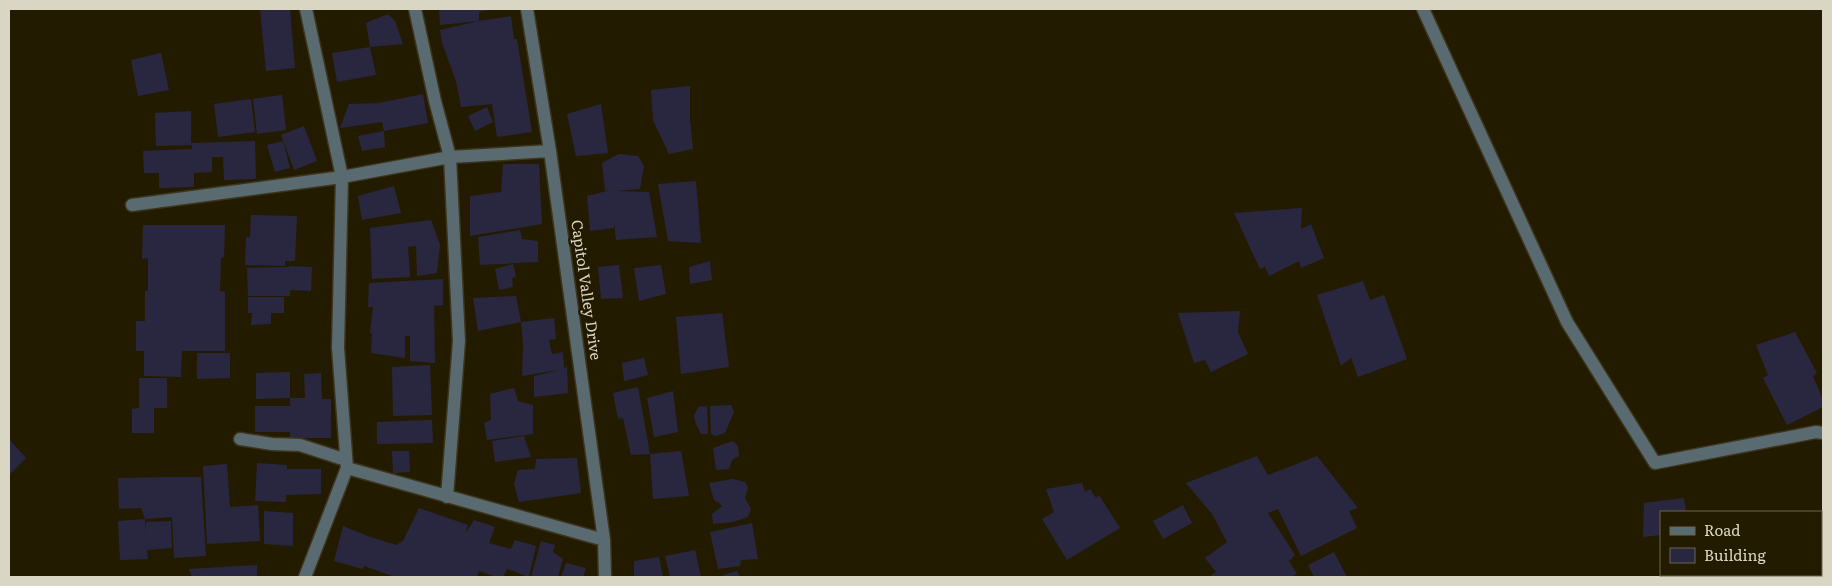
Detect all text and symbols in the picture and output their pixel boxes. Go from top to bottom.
street label: Capitol Valley Drive [566,218,609,362]
legend [1660,511,1822,576]
text: Road [1704,518,1740,541]
text: Building [1704,543,1766,566]

